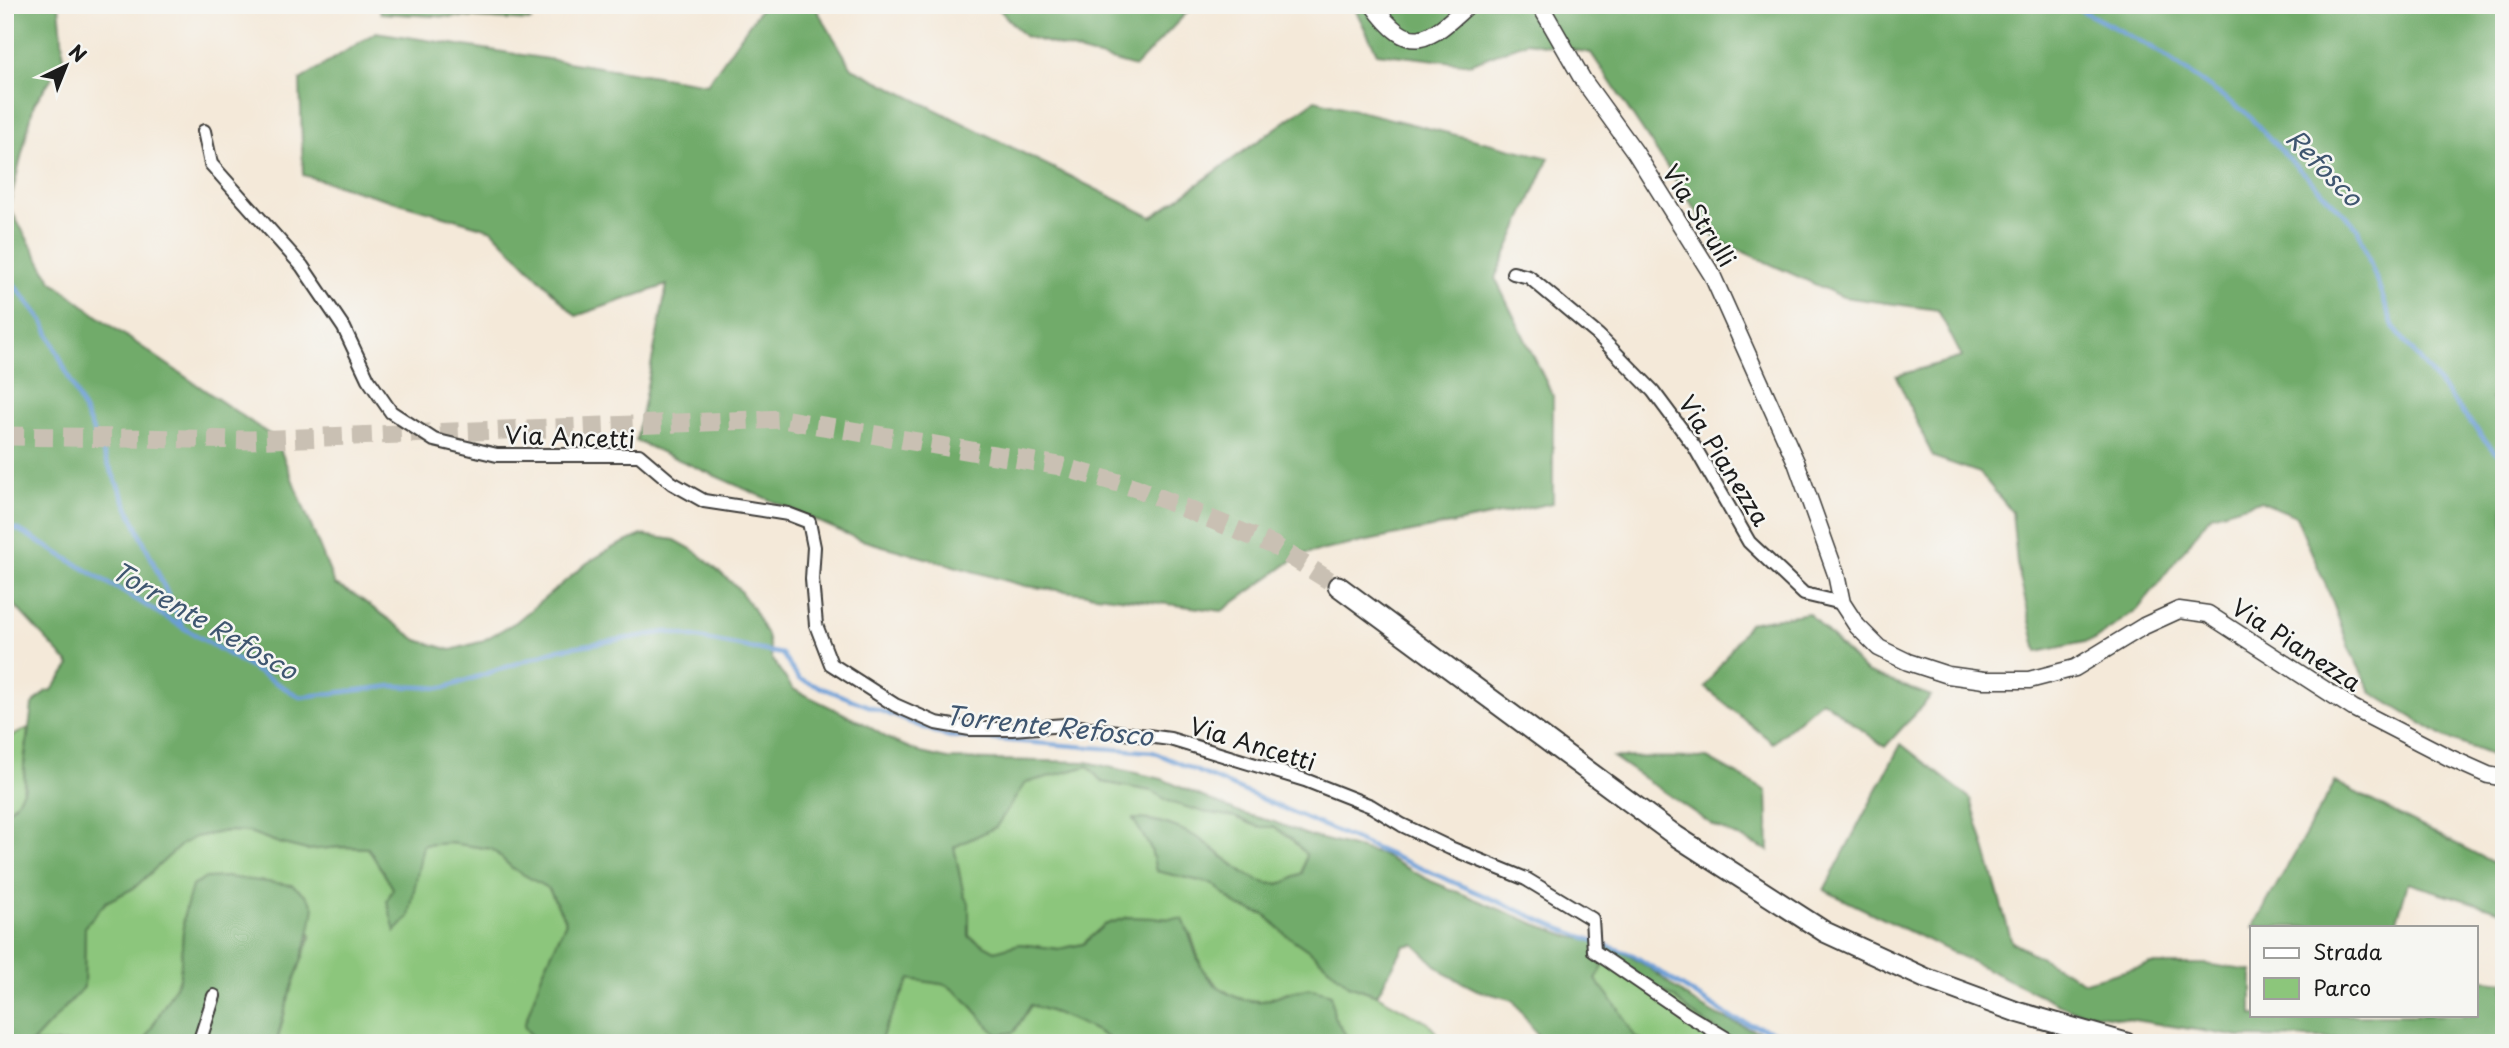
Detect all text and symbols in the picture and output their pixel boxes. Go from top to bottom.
north arrow [32,32,102,102]
text: N [63,37,93,68]
water label: Refosco [2278,119,2373,216]
street label: Via Strulli [1654,157,1746,273]
street label: Via Pianezza [1670,388,1780,533]
street label: Via Ancetti [504,416,636,456]
water label: Torrente Refosco [105,551,306,690]
street label: Via Pianezza [2225,588,2369,700]
water label: Torrente Refosco [943,695,1156,755]
street label: Via Ancetti [1185,707,1321,779]
legend [2250,926,2478,1016]
text: Strada [2313,935,2383,967]
text: Parco [2313,971,2371,1003]

